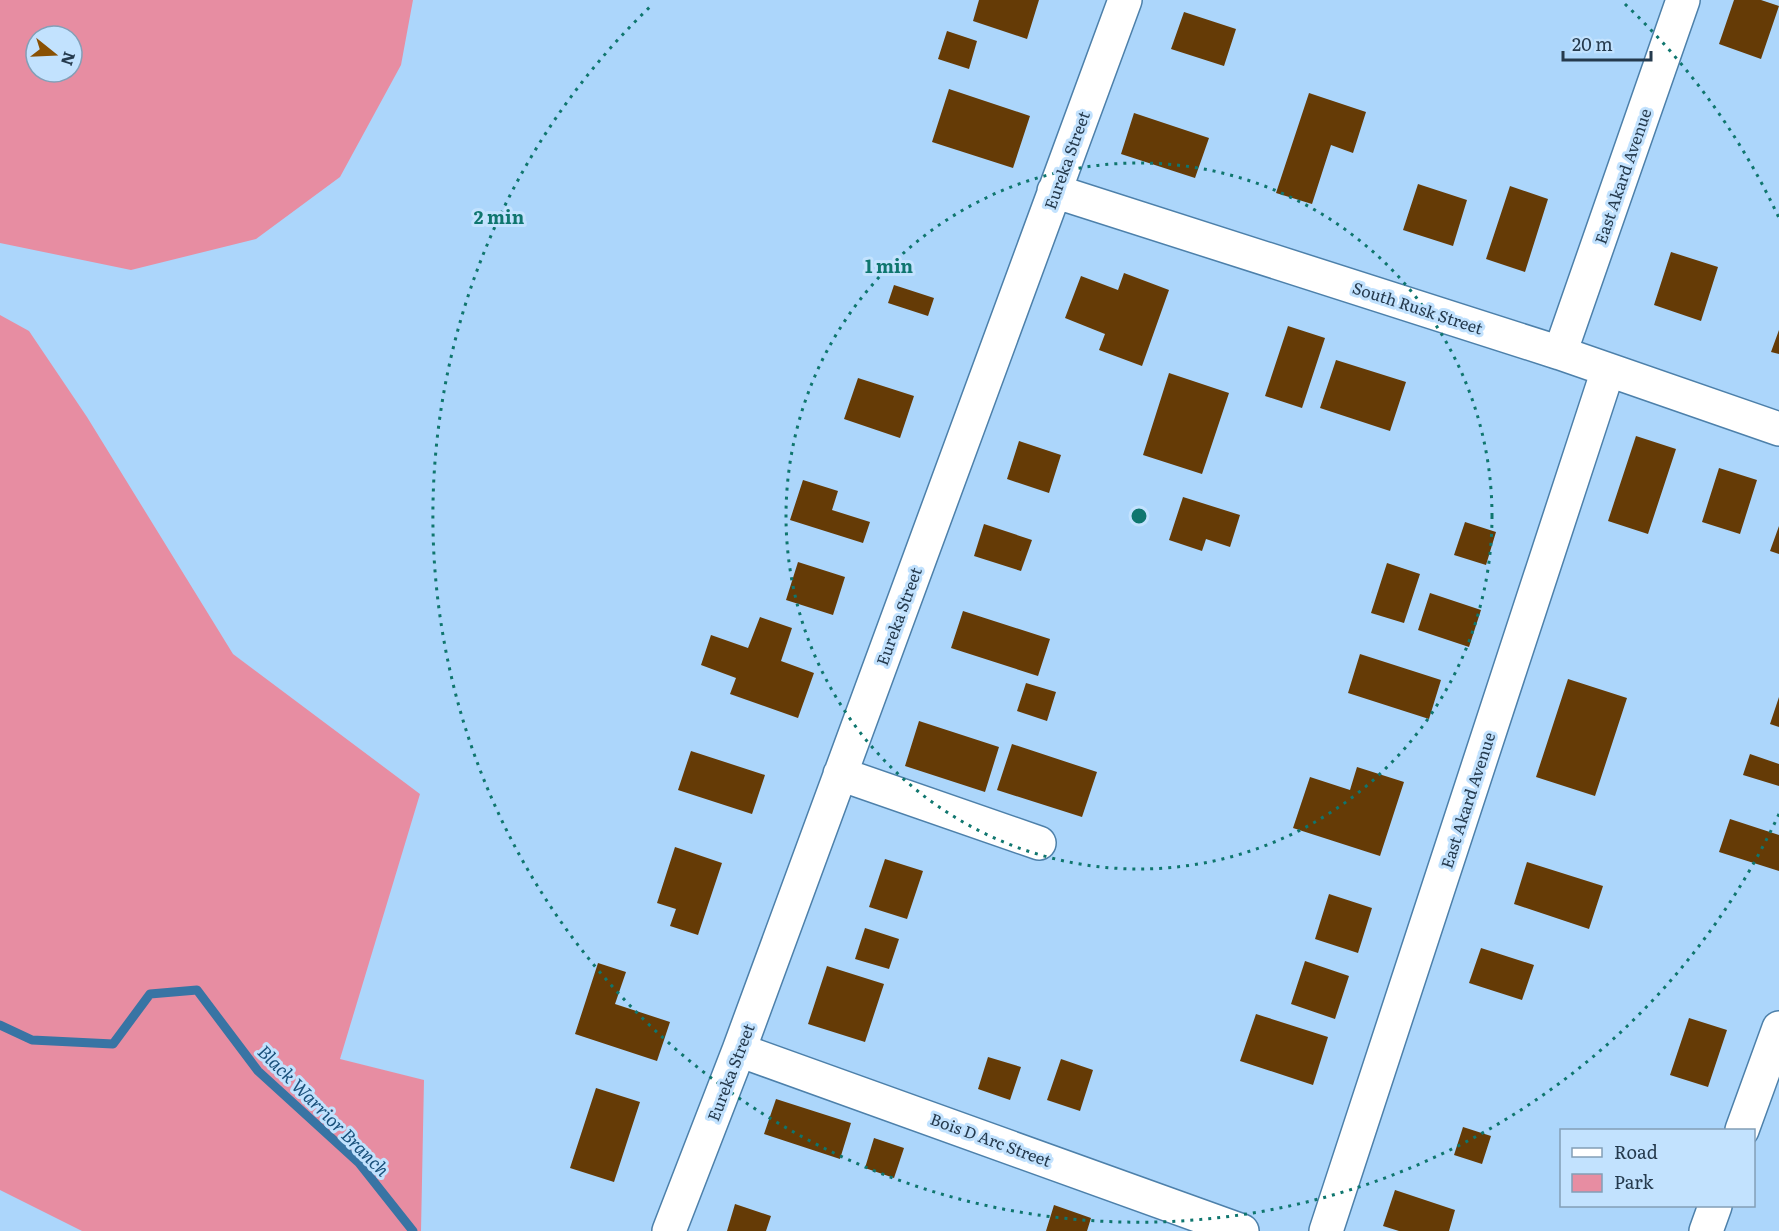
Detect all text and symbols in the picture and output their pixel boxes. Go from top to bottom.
north arrow [24,24,84,84]
scale bar [1563,24,1652,62]
text: 20 m [1572,30,1613,57]
text: N [56,49,83,69]
street label: East Akard Avenue [1588,105,1656,247]
street label: Eureka Street [1037,107,1095,212]
text: 2 min [474,203,525,230]
text: 1 min [865,252,914,279]
street label: South Rusk Street [1350,275,1487,340]
centre of rings [1129,506,1149,526]
street label: Eureka Street [869,563,927,668]
street label: East Akard Avenue [1434,729,1500,871]
street label: Eureka Street [700,1019,760,1124]
water label: Black Warrior Branch [252,1038,396,1182]
street label: Bois D Arc Street [927,1106,1055,1172]
legend [1560,1129,1755,1207]
text: Road [1614,1138,1658,1165]
text: Park [1614,1168,1655,1195]

